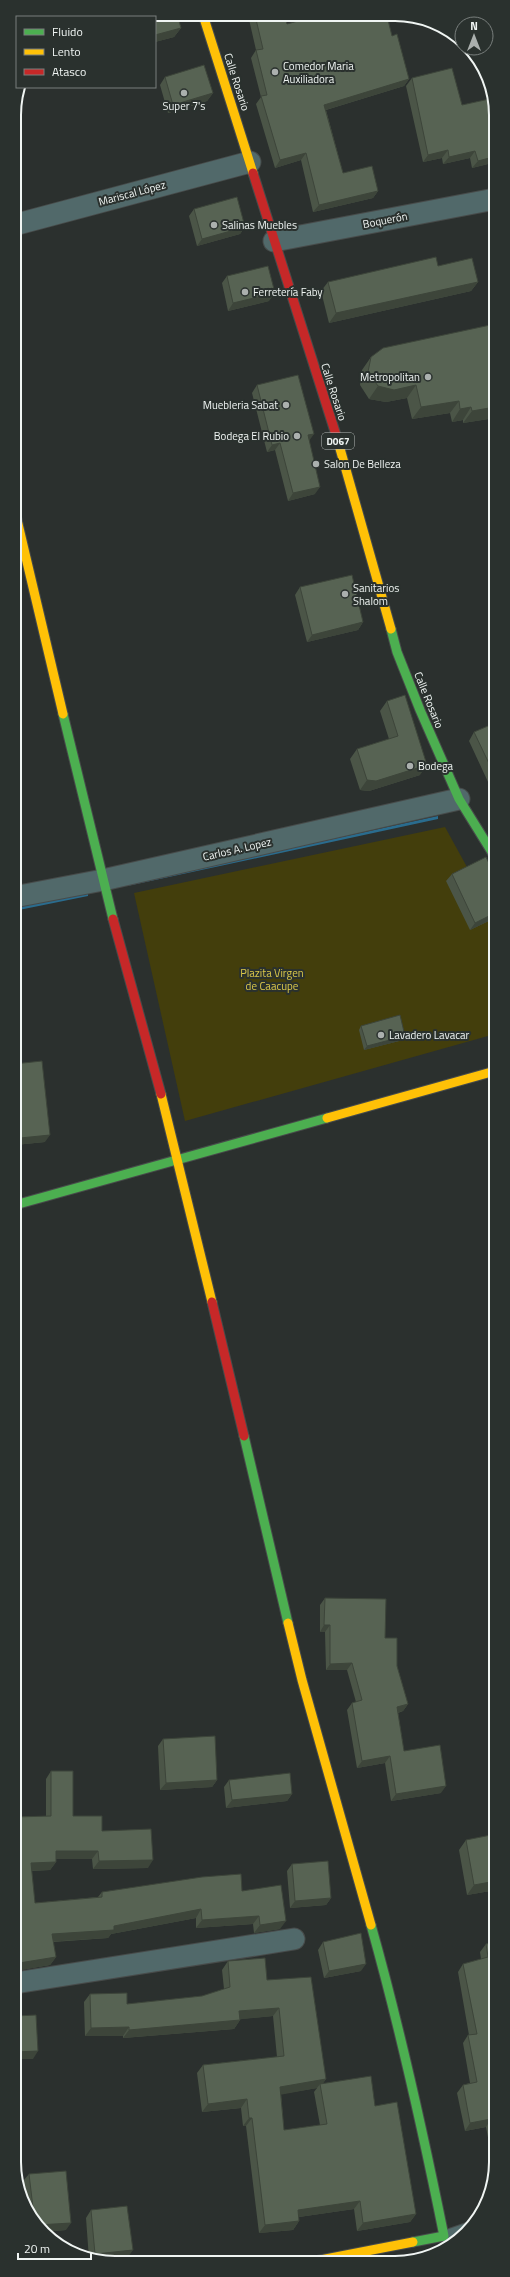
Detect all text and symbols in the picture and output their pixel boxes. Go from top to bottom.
legend [16,16,156,88]
north arrow [454,16,494,56]
text: N [470,18,478,34]
text: Fluido [52,22,83,41]
text: Lento [52,42,81,61]
street label: Calle Rosario [220,51,254,113]
place label: Comedor Maria Auxiliadora [283,58,354,87]
text: Atasco [52,62,86,81]
marker: Comedor Maria Auxiliadora [270,67,280,77]
marker: Super 7's [179,88,189,98]
place label: Super 7's [163,98,205,114]
street label: Mariscal López [97,176,167,210]
street label: Boquerón [361,208,409,232]
place label: Salinas Muebles [222,217,297,233]
marker: Salinas Muebles [209,220,219,230]
place label: Ferretería Faby [253,284,323,300]
marker: Ferretería Faby [240,287,250,297]
street label: Calle Rosario [317,361,351,423]
place label: Metropolitan [360,369,420,385]
marker: Metropolitan [423,372,433,382]
place label: Muebleria Sabat [203,397,278,413]
marker: Muebleria Sabat [281,400,291,410]
place label: Bodega El Rubio [214,428,289,444]
marker: Bodega El Rubio [292,431,302,441]
road number: D067 [322,433,354,449]
place label: Salon De Belleza [324,456,401,472]
marker: Salon De Belleza [311,459,321,469]
place label: Sanitarios Shalom [353,580,399,609]
marker: Sanitarios Shalom [340,589,350,599]
street label: Calle Rosario [410,669,448,731]
place label: Bodega [418,758,454,774]
marker: Bodega [405,761,415,771]
street label: Carlos A. Lopez [201,833,273,865]
park label: Plazita Virgen de Caacupe [240,965,304,994]
place label: Lavadero Lavacar [389,1027,469,1043]
marker: Lavadero Lavacar [376,1030,386,1040]
scale bar [18,2235,91,2261]
text: 20 m [24,2239,50,2258]

